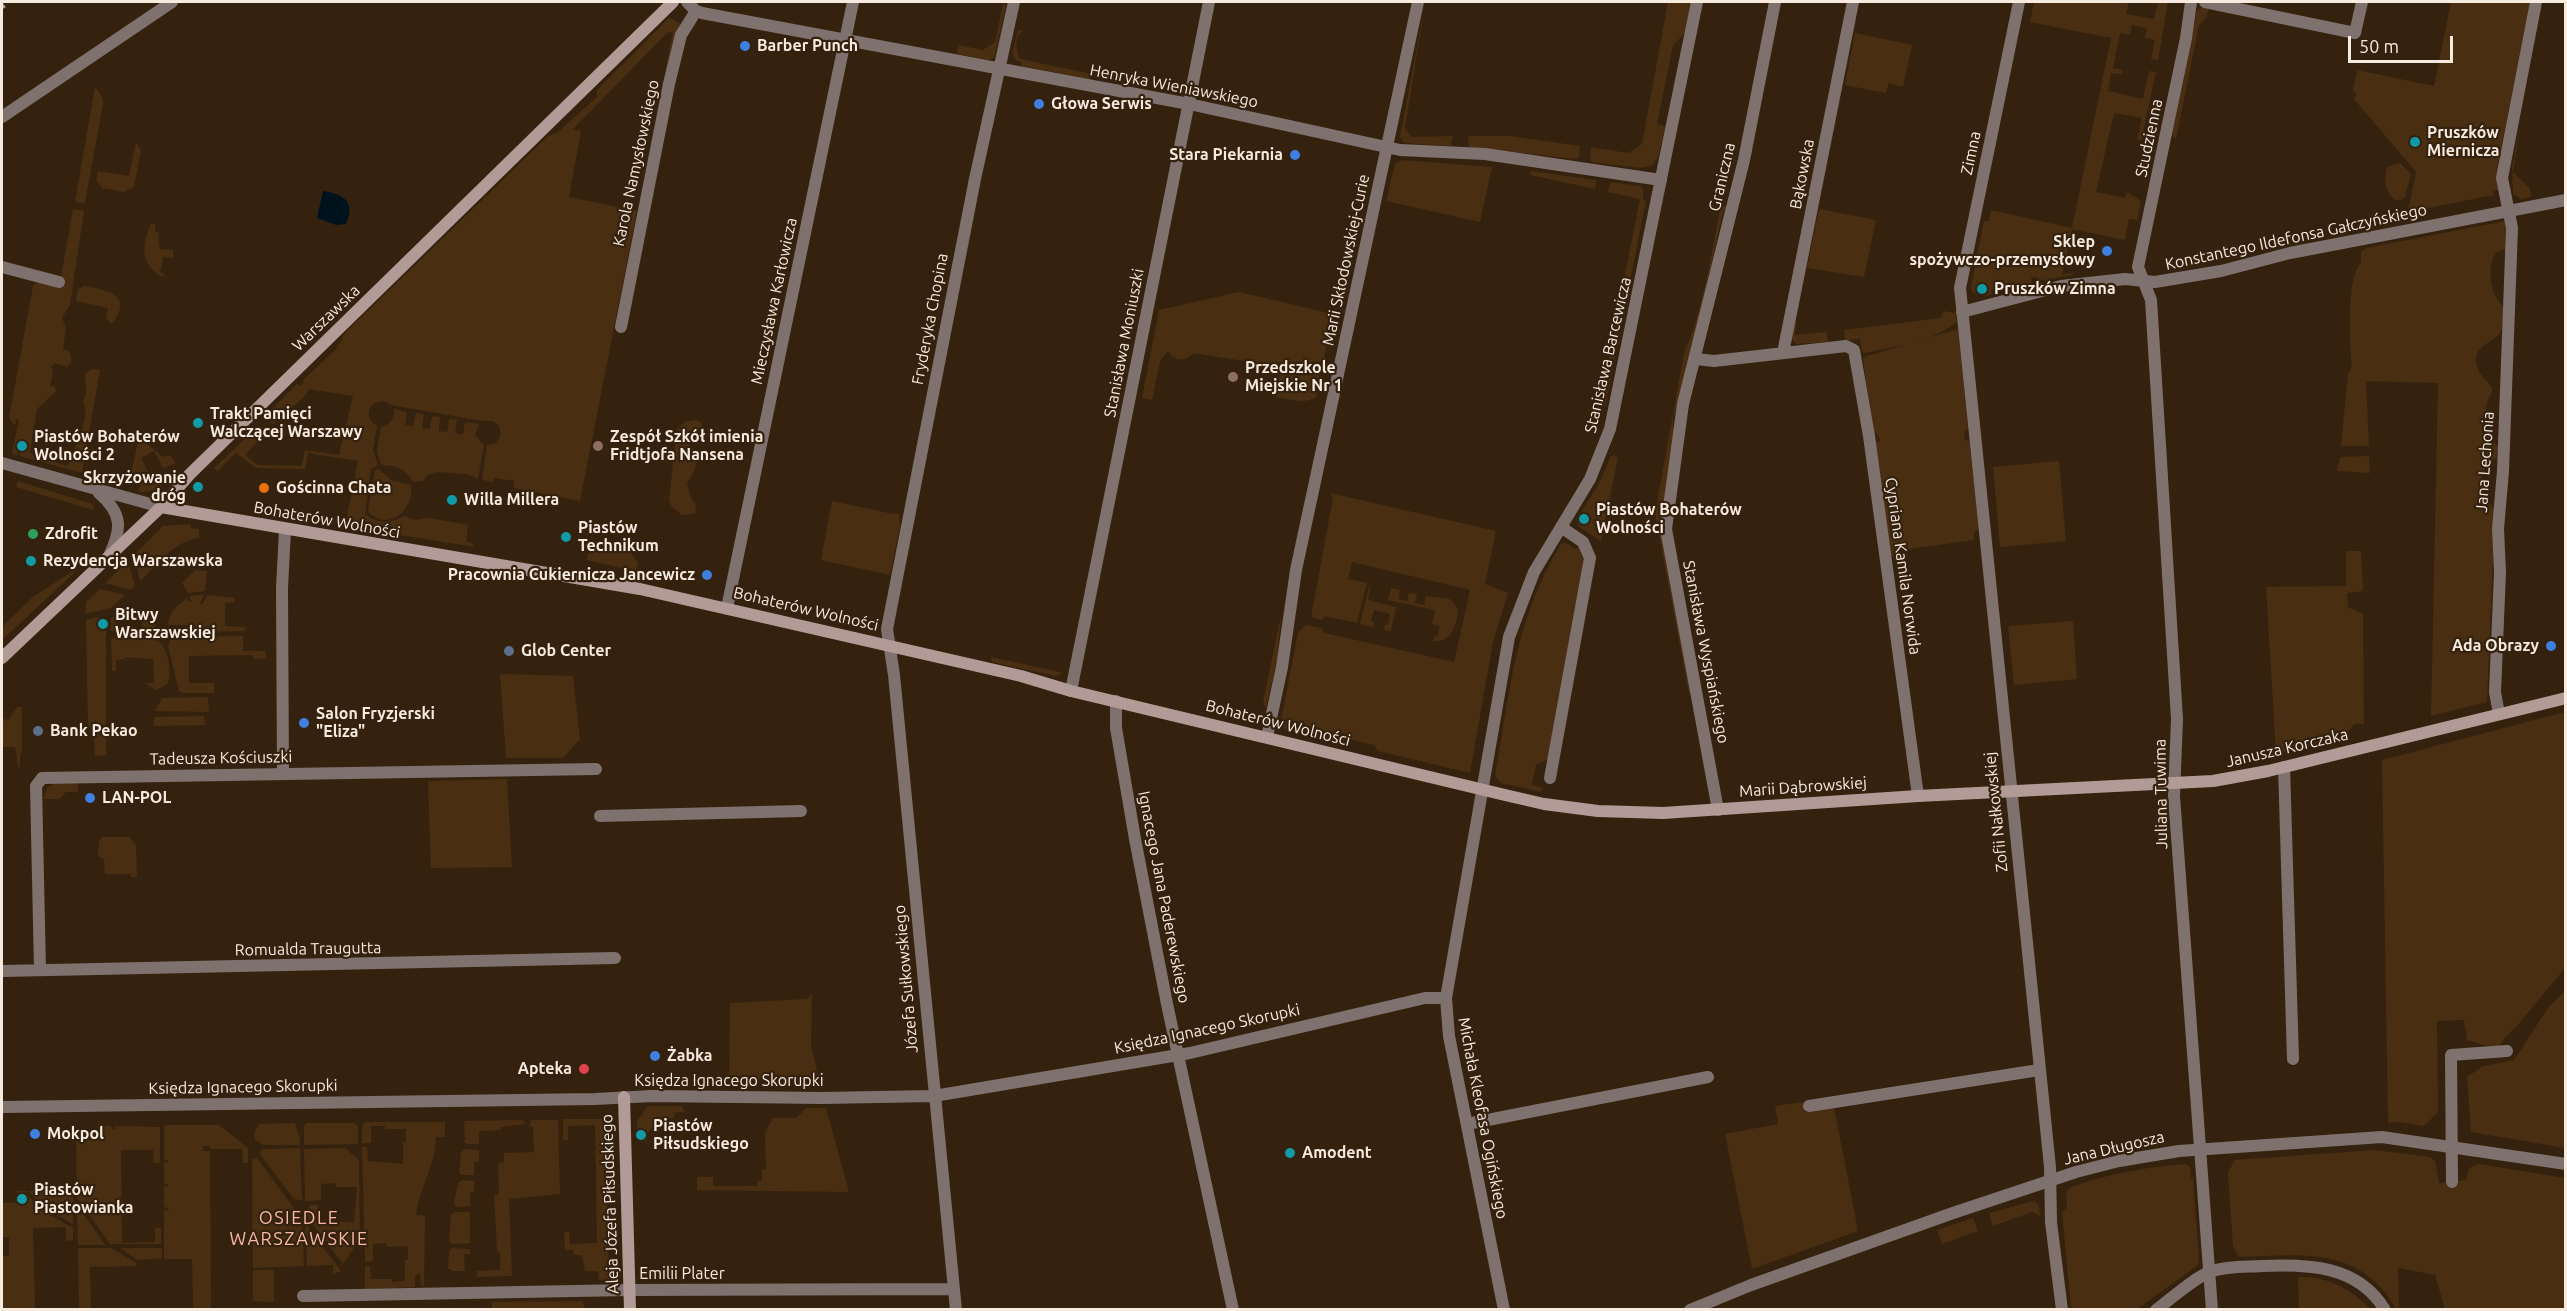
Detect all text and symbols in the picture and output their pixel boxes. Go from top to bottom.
scale bar [2351,24,2456,62]
place label: Barber Punch [757,36,858,56]
text: 50 m [2359,36,2399,56]
marker: Barber Punch [738,39,752,53]
street label: Henryka Wieniawskiego [1088,60,1260,112]
street label: Karola Namysłowskiego [609,78,663,248]
place label: Głowa Serwis [1051,94,1152,114]
marker: Głowa Serwis [1032,97,1046,111]
street label: Studzienna [2131,97,2167,179]
place label: Pruszków Miernicza [2427,123,2499,161]
street label: Zimna [1957,129,1985,177]
marker: Pruszków Miernicza [2408,135,2422,149]
street label: Bąkowska [1786,137,1818,211]
street label: Graniczna [1705,141,1739,213]
place label: Stara Piekarnia [1169,145,1283,165]
marker: Stara Piekarnia [1288,148,1302,162]
street label: Marii Skłodowskiej-Curie [1318,173,1374,347]
street label: Konstantego Ildefonsa Gałczyńskiego [2163,200,2429,274]
street label: Mieczysława Karłowicza [747,216,801,386]
place label: Sklep spożywczo-przemysłowy [1909,232,2095,270]
marker: Sklep spożywczo-przemysłowy [2100,244,2114,258]
street label: Fryderyka Chopina [908,252,952,386]
street label: Stanisława Moniuszki [1100,267,1148,419]
street label: Stanisława Barcewicza [1581,275,1635,435]
place label: Pruszków Zimna [1994,279,2116,299]
street label: Warszawska [288,281,364,355]
marker: Pruszków Zimna [1975,282,1989,296]
place label: Przedszkole Miejskie Nr 1 [1245,358,1343,396]
marker: Przedszkole Miejskie Nr 1 [1226,370,1240,384]
place label: Trakt Pamięci Walczącej Warszawy [210,404,362,442]
street label: Jana Lechonia [2472,411,2498,513]
marker: Trakt Pamięci Walczącej Warszawy [191,416,205,430]
place label: Piastów Bohaterów Wolności 2 [34,427,180,465]
place label: Zespół Szkół imienia Fridtjofa Nansena [610,427,763,465]
marker: Piastów Bohaterów Wolności 2 [15,439,29,453]
marker: Zespół Szkół imienia Fridtjofa Nansena [591,439,605,453]
place label: Skrzyżowanie dróg [83,468,186,506]
street label: Cypriana Kamila Norwida [1881,476,1925,656]
place label: Gościnna Chata [276,478,391,498]
marker: Skrzyżowanie dróg [191,480,205,494]
marker: Gościnna Chata [257,481,271,495]
place label: Willa Millera [464,490,559,510]
marker: Willa Millera [445,493,459,507]
street label: Bohaterów Wolności [252,498,402,542]
place label: Piastów Bohaterów Wolności [1596,500,1742,538]
marker: Piastów Bohaterów Wolności [1577,512,1591,526]
place label: Piastów Technikum [578,518,659,556]
place label: Zdrofit [45,524,98,544]
marker: Zdrofit [26,527,40,541]
marker: Piastów Technikum [559,530,573,544]
place label: Rezydencja Warszawska [43,551,223,571]
marker: Rezydencja Warszawska [24,554,38,568]
street label: Stanisława Wyspiańskiego [1679,559,1733,745]
place label: Pracownia Cukiernicza Jancewicz [448,565,695,585]
marker: Pracownia Cukiernicza Jancewicz [700,568,714,582]
street label: Bohaterów Wolności [732,583,880,635]
place label: Bitwy Warszawskiej [115,605,216,643]
marker: Bitwy Warszawskiej [96,617,110,631]
place label: Ada Obrazy [2452,636,2539,656]
marker: Ada Obrazy [2544,639,2558,653]
place label: Glob Center [521,641,611,661]
marker: Glob Center [502,644,516,658]
street label: Bohaterów Wolności [1204,696,1352,750]
place label: Salon Fryzjerski "Eliza" [316,704,435,742]
marker: Salon Fryzjerski "Eliza" [297,716,311,730]
place label: Bank Pekao [50,721,138,741]
marker: Bank Pekao [31,724,45,738]
street label: Janusza Korczaka [2224,725,2350,771]
street label: Juliana Tuwima [2150,739,2172,849]
street label: Tadeusza Kościuszki [150,747,292,769]
street label: Zofii Nałkowskiej [1980,751,2012,873]
street label: Marii Dąbrowskiej [1739,773,1867,801]
place label: LAN-POL [102,788,171,808]
street label: Ignacego Jana Paderewskiego [1134,789,1194,1005]
marker: LAN-POL [83,791,97,805]
street label: Józefa Sułkowskiego [890,904,922,1054]
street label: Romualda Traugutta [234,938,382,960]
street label: Księdza Ignacego Skorupki [1112,1000,1302,1058]
street label: Michała Kleofasa Ogińskiego [1454,1016,1512,1220]
place label: Żabka [667,1046,713,1066]
marker: Żabka [648,1049,662,1063]
place label: Apteka [518,1059,572,1079]
marker: Apteka [577,1062,591,1076]
street label: Księdza Ignacego Skorupki [634,1071,824,1091]
street label: Księdza Ignacego Skorupki [148,1076,338,1098]
street label: Aleja Józefa Piłsudskiego [597,1114,623,1294]
place label: Piastów Piłsudskiego [653,1116,749,1154]
place label: Mokpol [47,1124,104,1144]
marker: Mokpol [28,1127,42,1141]
street label: Jana Długosza [2062,1127,2166,1169]
marker: Piastów Piłsudskiego [634,1128,648,1142]
place label: Amodent [1302,1143,1372,1163]
marker: Amodent [1283,1146,1297,1160]
place label: Piastów Piastowianka [34,1180,133,1218]
marker: Piastów Piastowianka [15,1192,29,1206]
district label: OSIEDLE WARSZAWSKIE [229,1207,369,1250]
street label: Emilii Plater [639,1264,725,1284]

